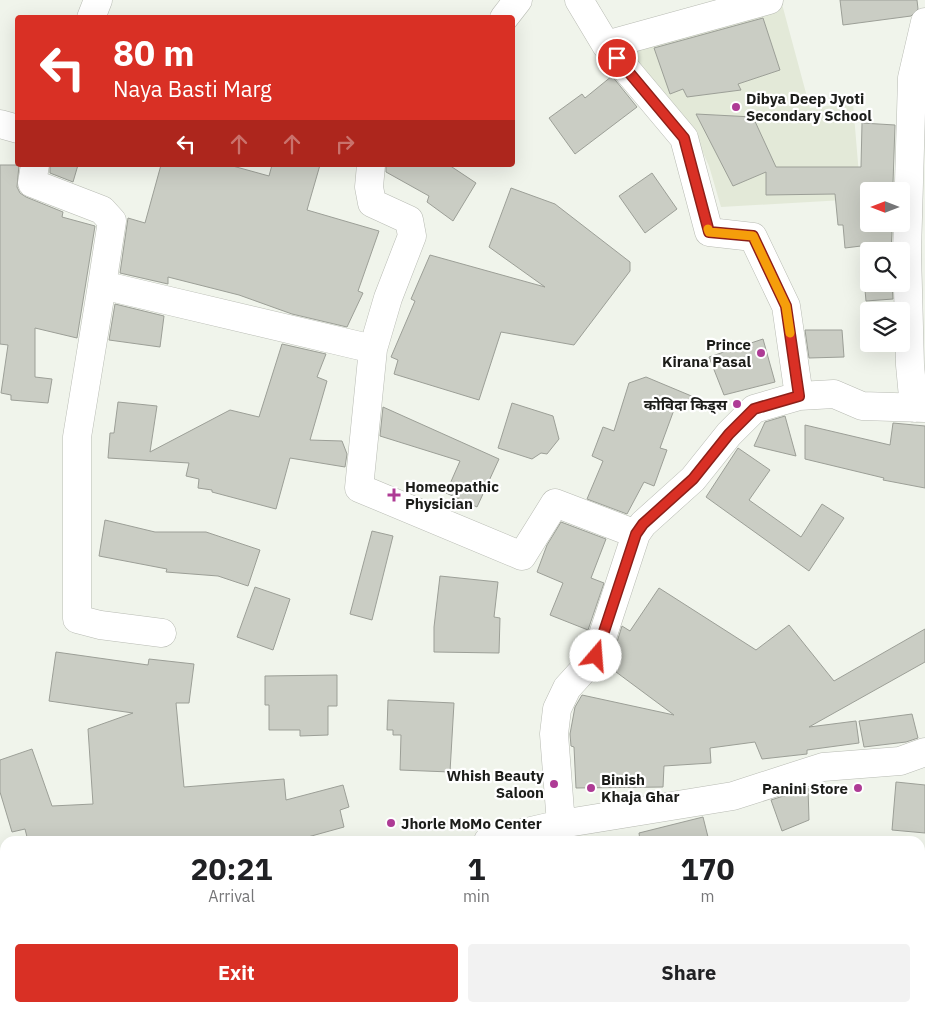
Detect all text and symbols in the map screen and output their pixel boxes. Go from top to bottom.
text: 80 m [113,30,195,76]
icon: left [30,35,95,100]
pin [596,37,638,79]
icon: arrive [603,44,631,72]
text: Naya Basti Marg [113,74,272,103]
place label: Dibya Deep Jyoti Secondary School [746,89,872,125]
marker: Dibya Deep Jyoti Secondary School [730,101,742,113]
icon: left [172,130,200,158]
icon: ahead [225,130,253,158]
icon: ahead [278,130,306,158]
icon: right [331,130,359,158]
north arrow [860,182,910,232]
map controls [860,182,910,352]
button: search [860,242,910,292]
button: layers [860,302,910,352]
place label: Prince Kirana Pasal [662,335,751,371]
marker: Prince Kirana Pasal [755,347,767,359]
place label: कोविदा किड्स [644,395,728,414]
marker: कोविदा किड्स [731,398,743,410]
place label: Homeopathic Physician [405,477,499,513]
marker: Homeopathic Physician [387,488,401,502]
position arrow [569,629,621,681]
place label: Whish Beauty Saloon [446,766,544,802]
place label: Binish Khaja Ghar [601,770,680,806]
marker: Whish Beauty Saloon [548,778,560,790]
place label: Panini Store [762,779,848,798]
marker: Binish Khaja Ghar [585,782,597,794]
marker: Panini Store [852,782,864,794]
place label: Jhorle MoMo Center [401,814,542,833]
marker: Jhorle MoMo Center [385,817,397,829]
text: 20:21 [191,849,272,888]
text: 1 [467,849,485,888]
text: 170 [680,849,734,888]
text: Arrival [208,886,255,906]
text: min [463,886,490,906]
text: m [700,886,714,906]
button: Exit [15,944,458,1002]
button: Share [468,944,910,1002]

